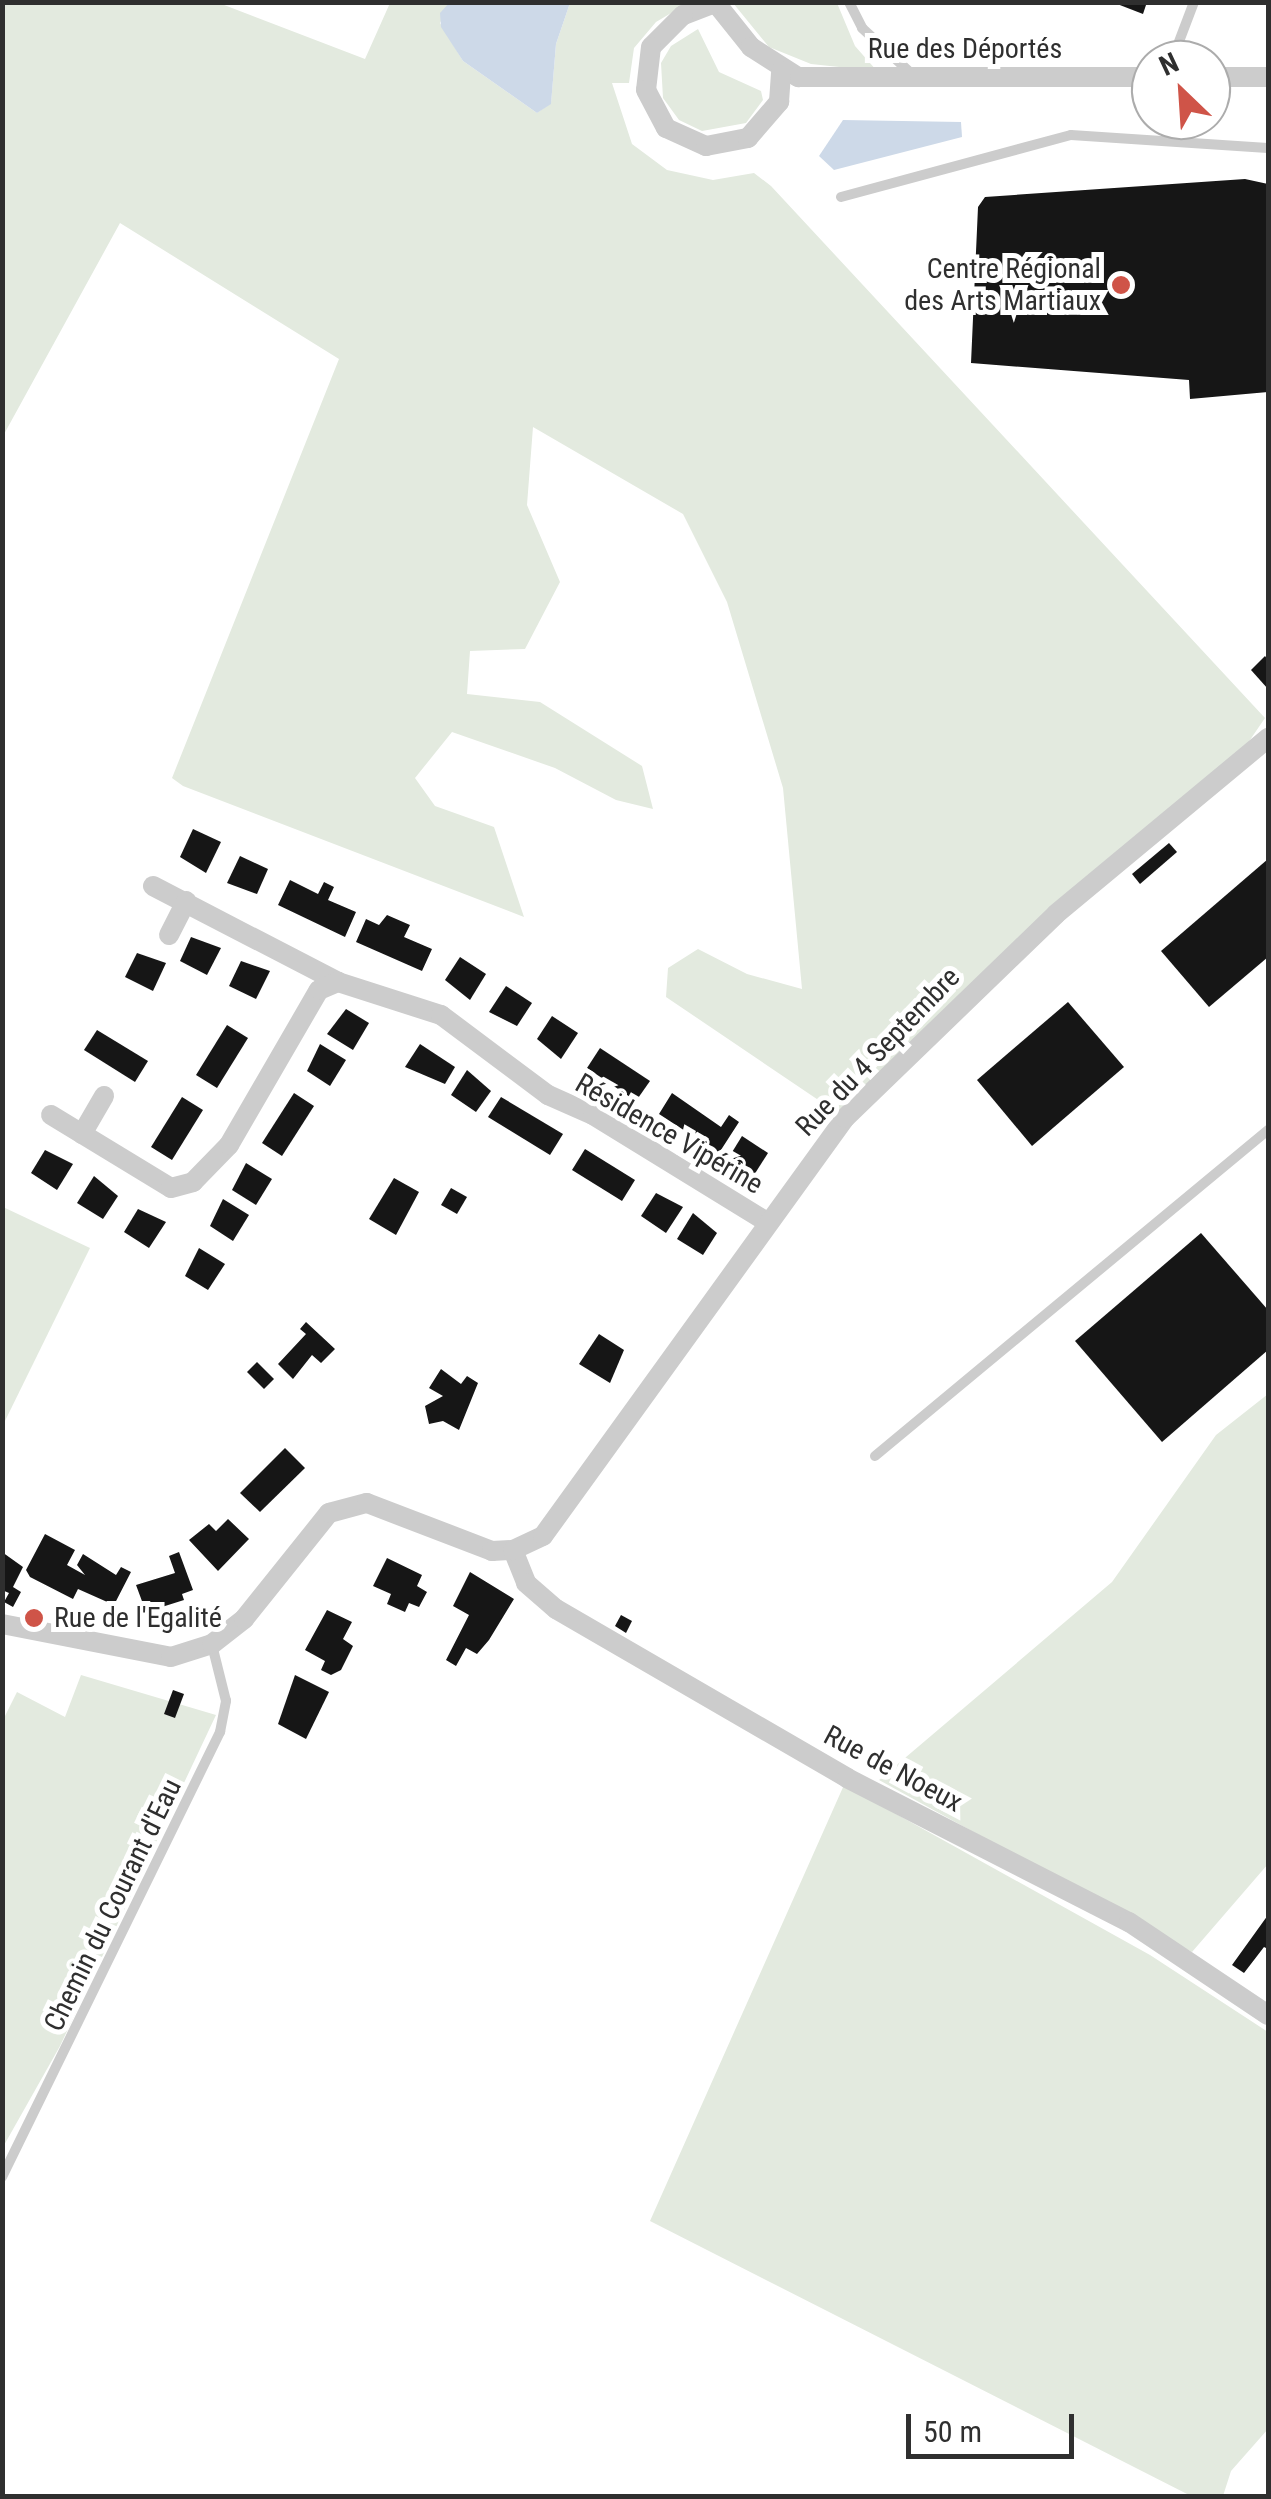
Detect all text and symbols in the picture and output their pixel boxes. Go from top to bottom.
street label: Rue des Déportés [868,32,1062,66]
north arrow [1131,40,1231,140]
text: N [1154,46,1184,83]
place label: Centre Régional des Arts Martiaux [904,252,1101,318]
marker: Centre Régional des Arts Martiaux [1110,274,1132,296]
street label: Rue du 4 Septembre [789,961,967,1143]
street label: Résidence Vipérine [569,1067,769,1201]
place label: Rue de l'Egalité [54,1601,222,1635]
marker: Rue de l'Egalité [23,1607,45,1629]
street label: Rue de Noeux [818,1719,968,1819]
street label: Chemin du Courant d'Eau [37,1773,189,2037]
scale bar [911,2394,1078,2456]
text: 50 m [923,2414,982,2449]

